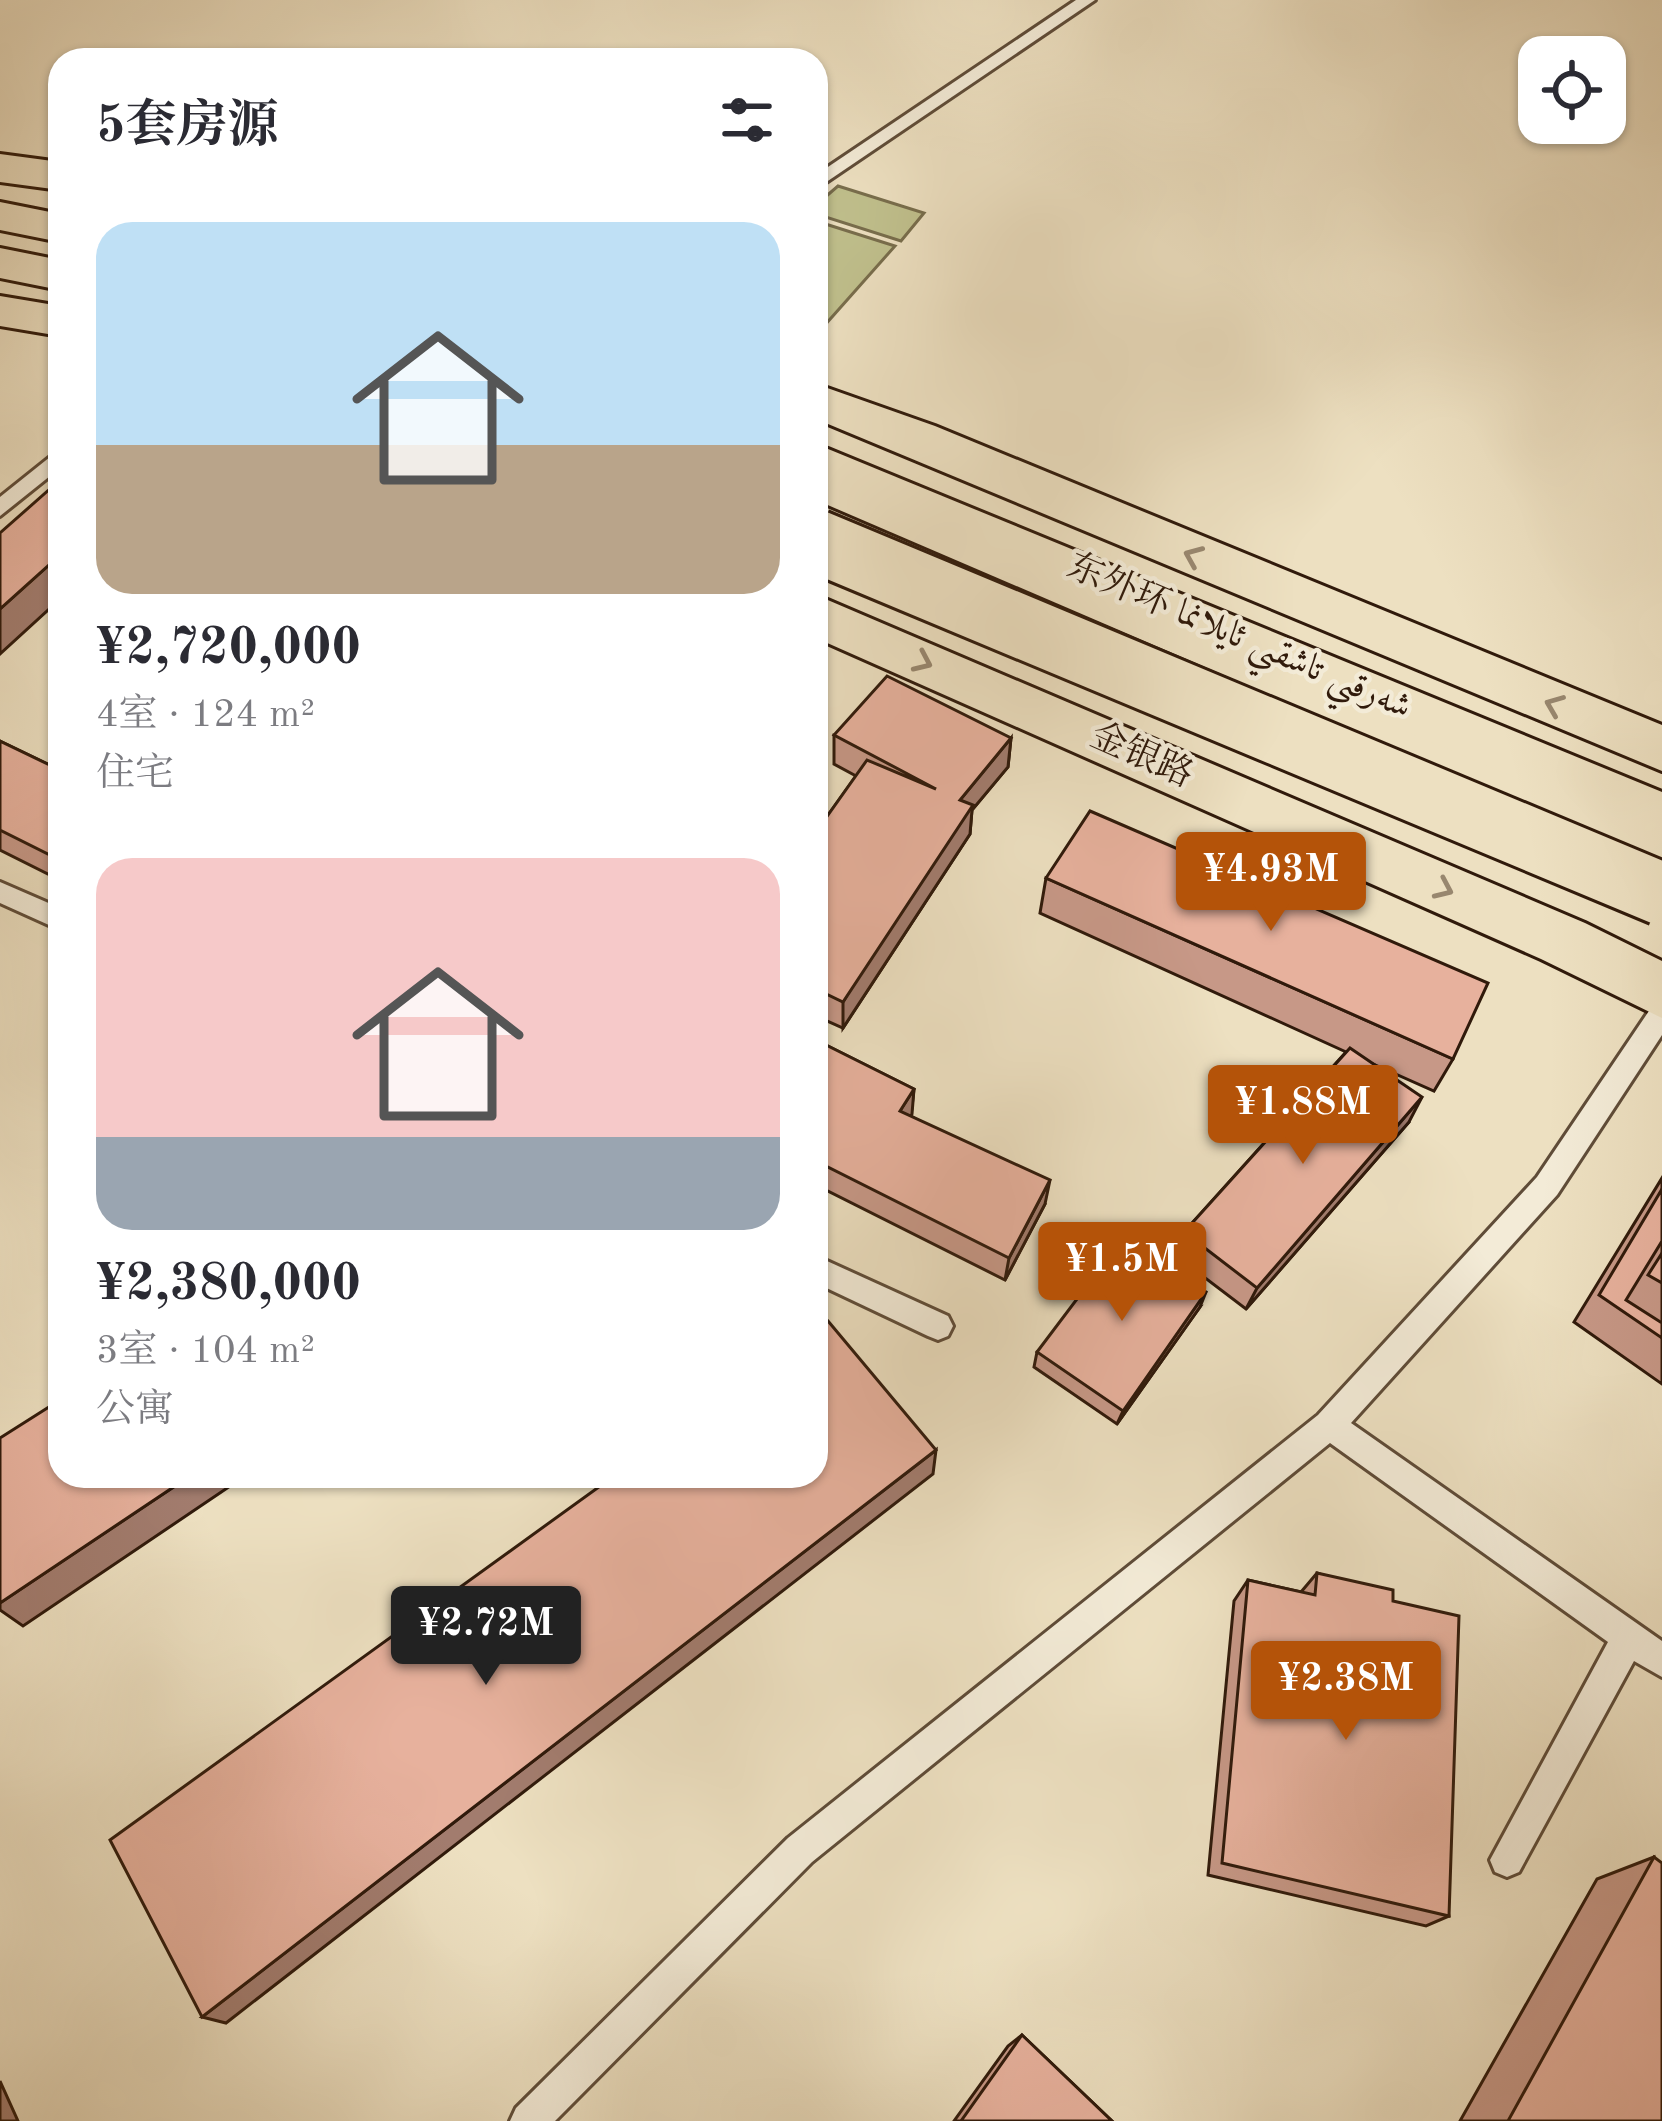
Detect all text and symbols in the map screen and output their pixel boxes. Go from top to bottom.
map controls [1518,36,1626,144]
button: locate [1518,36,1626,144]
icon: filters [714,87,780,153]
text: 5套房源 [96,102,279,153]
icon: home [330,300,546,516]
street label: 东外环 شەرقىي تاشقىي ئايلانما [1057,546,1418,738]
one-way arrow [1184,546,1206,570]
text: ¥2,720,000 [96,624,361,675]
one-way arrow [912,648,933,672]
one-way arrow [1544,695,1565,719]
text: 4室 · 124 m² [96,696,315,735]
street label: 金银路 [1084,715,1199,795]
text: 住宅 [96,755,174,794]
pin: ¥4.93M [1173,832,1369,934]
text: ¥4.93M [1203,851,1339,890]
one-way arrow [1432,875,1454,899]
icon: home [330,936,546,1152]
pin: ¥1.88M [1205,1065,1401,1167]
text: ¥1.88M [1235,1084,1371,1123]
pin: ¥1.5M [1038,1222,1206,1324]
text: ¥1.5M [1065,1241,1179,1280]
text: ¥2,380,000 [96,1260,361,1311]
text: 3室 · 104 m² [96,1332,315,1371]
text: 公寓 [96,1391,174,1430]
pin: ¥2.72M [388,1586,584,1688]
text: ¥2.72M [418,1605,554,1644]
pin: ¥2.38M [1248,1641,1444,1743]
text: ¥2.38M [1278,1660,1414,1699]

